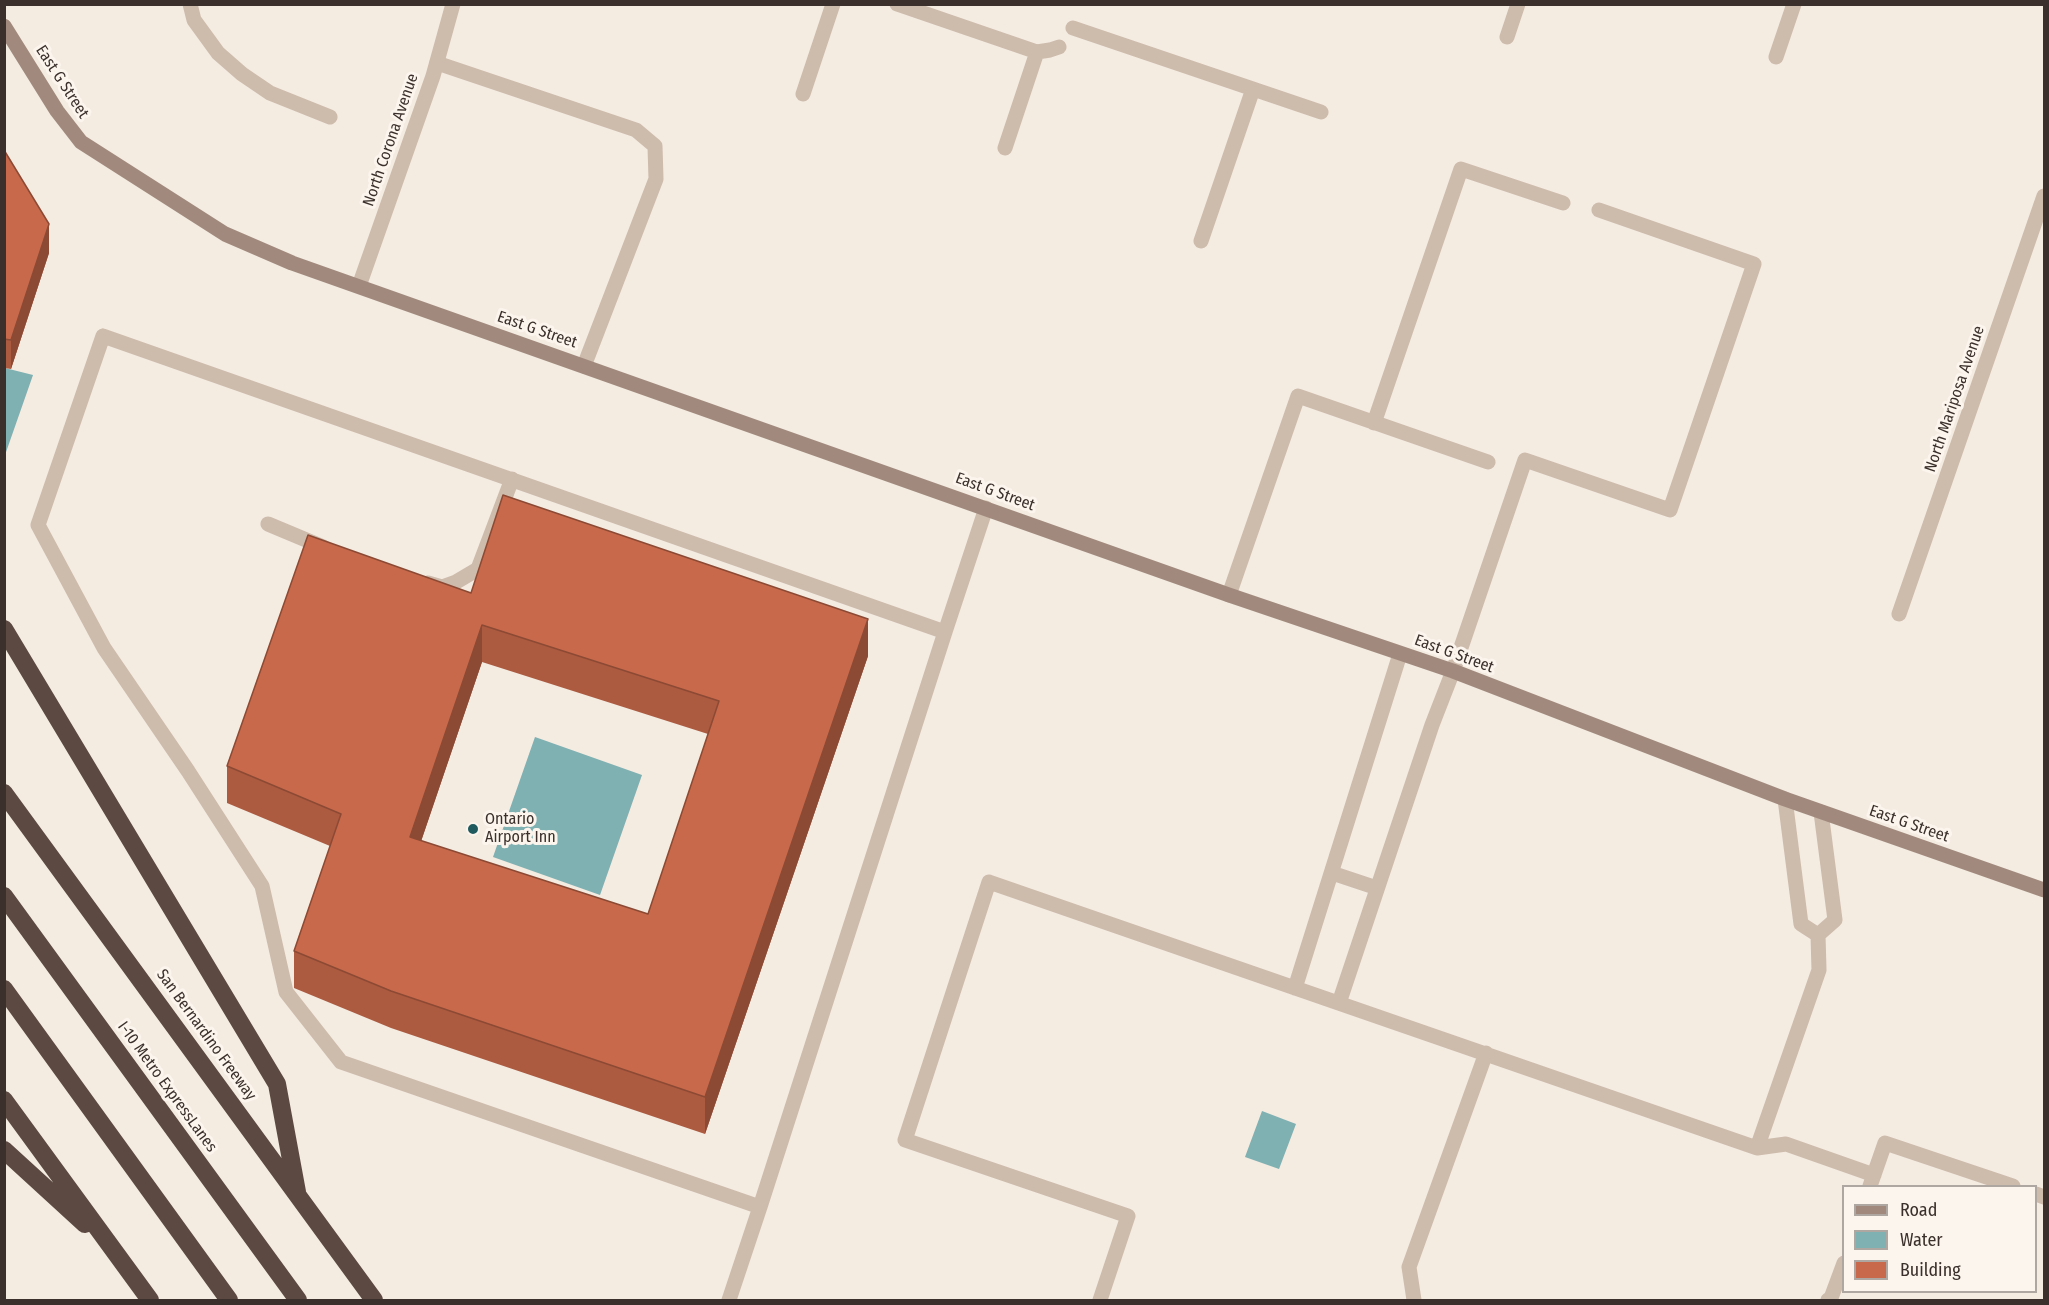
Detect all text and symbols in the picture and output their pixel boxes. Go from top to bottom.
street label: East G Street [31,42,93,122]
street label: North Corona Avenue [359,71,423,209]
street label: East G Street [495,307,579,353]
street label: North Mariposa Avenue [1921,323,1989,475]
street label: East G Street [953,469,1037,515]
street label: East G Street [1412,631,1496,677]
street label: East G Street [1867,801,1951,847]
place label: Ontario Airport Inn [485,810,556,848]
marker: Ontario Airport Inn [466,822,480,836]
street label: San Bernardino Freeway [152,966,260,1104]
street label: I-10 Metro ExpressLanes [113,1018,221,1156]
legend [1842,1185,2037,1293]
text: Road [1900,1199,1937,1221]
text: Water [1900,1229,1943,1251]
text: Building [1900,1259,1961,1281]

